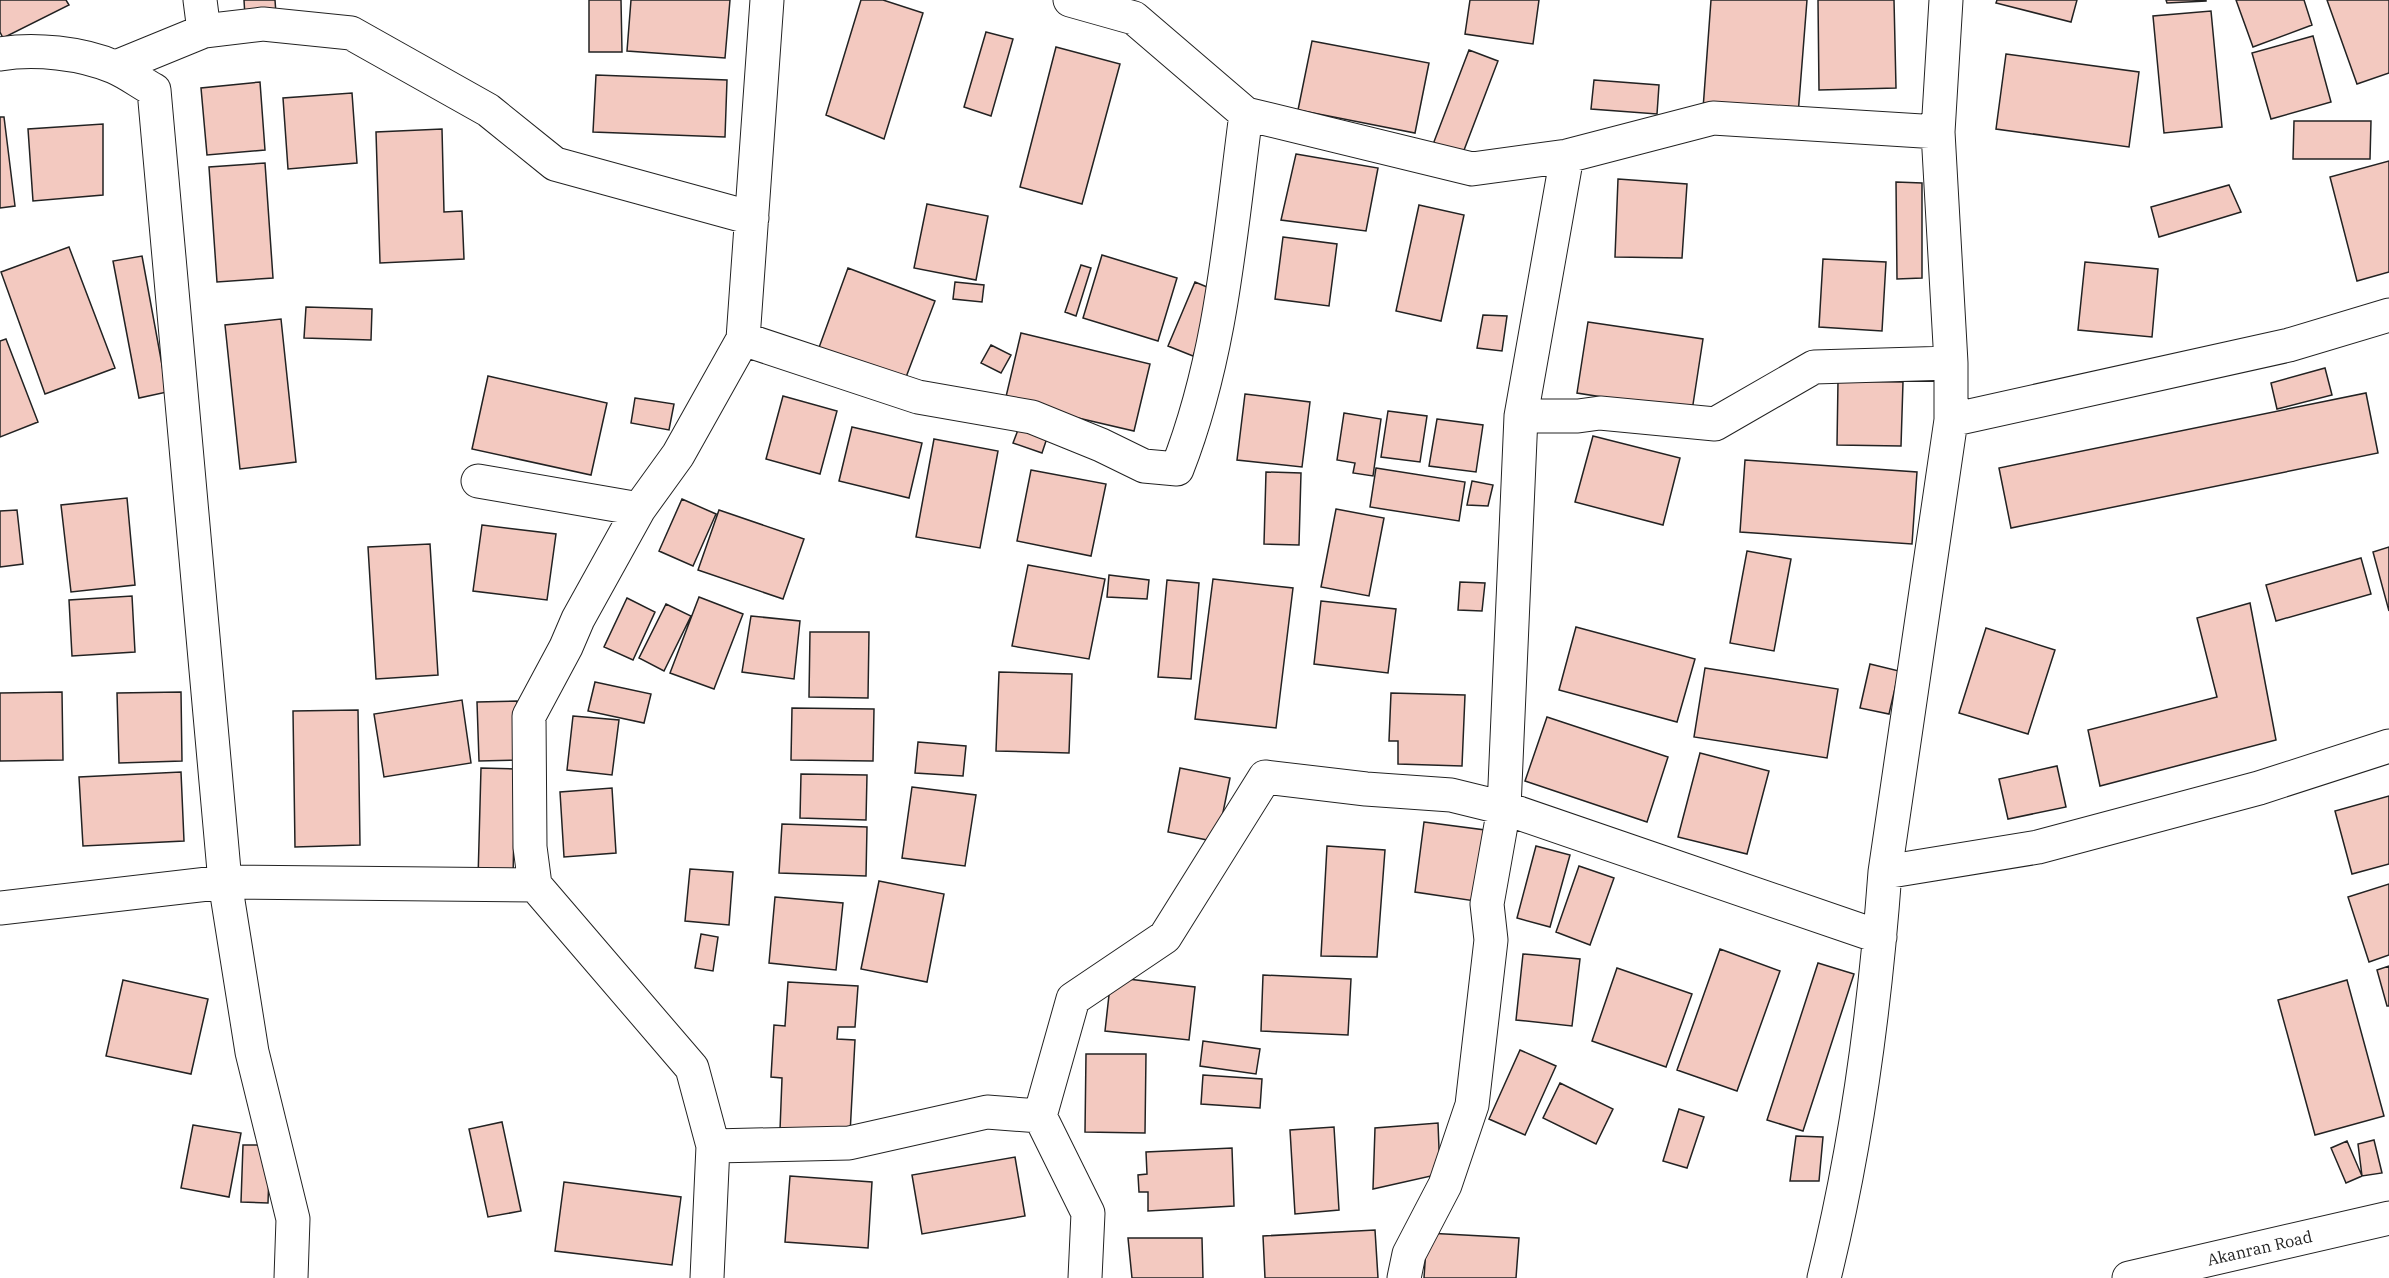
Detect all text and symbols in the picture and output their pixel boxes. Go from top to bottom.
street label: Akanran Road [2205,1226,2314,1270]

